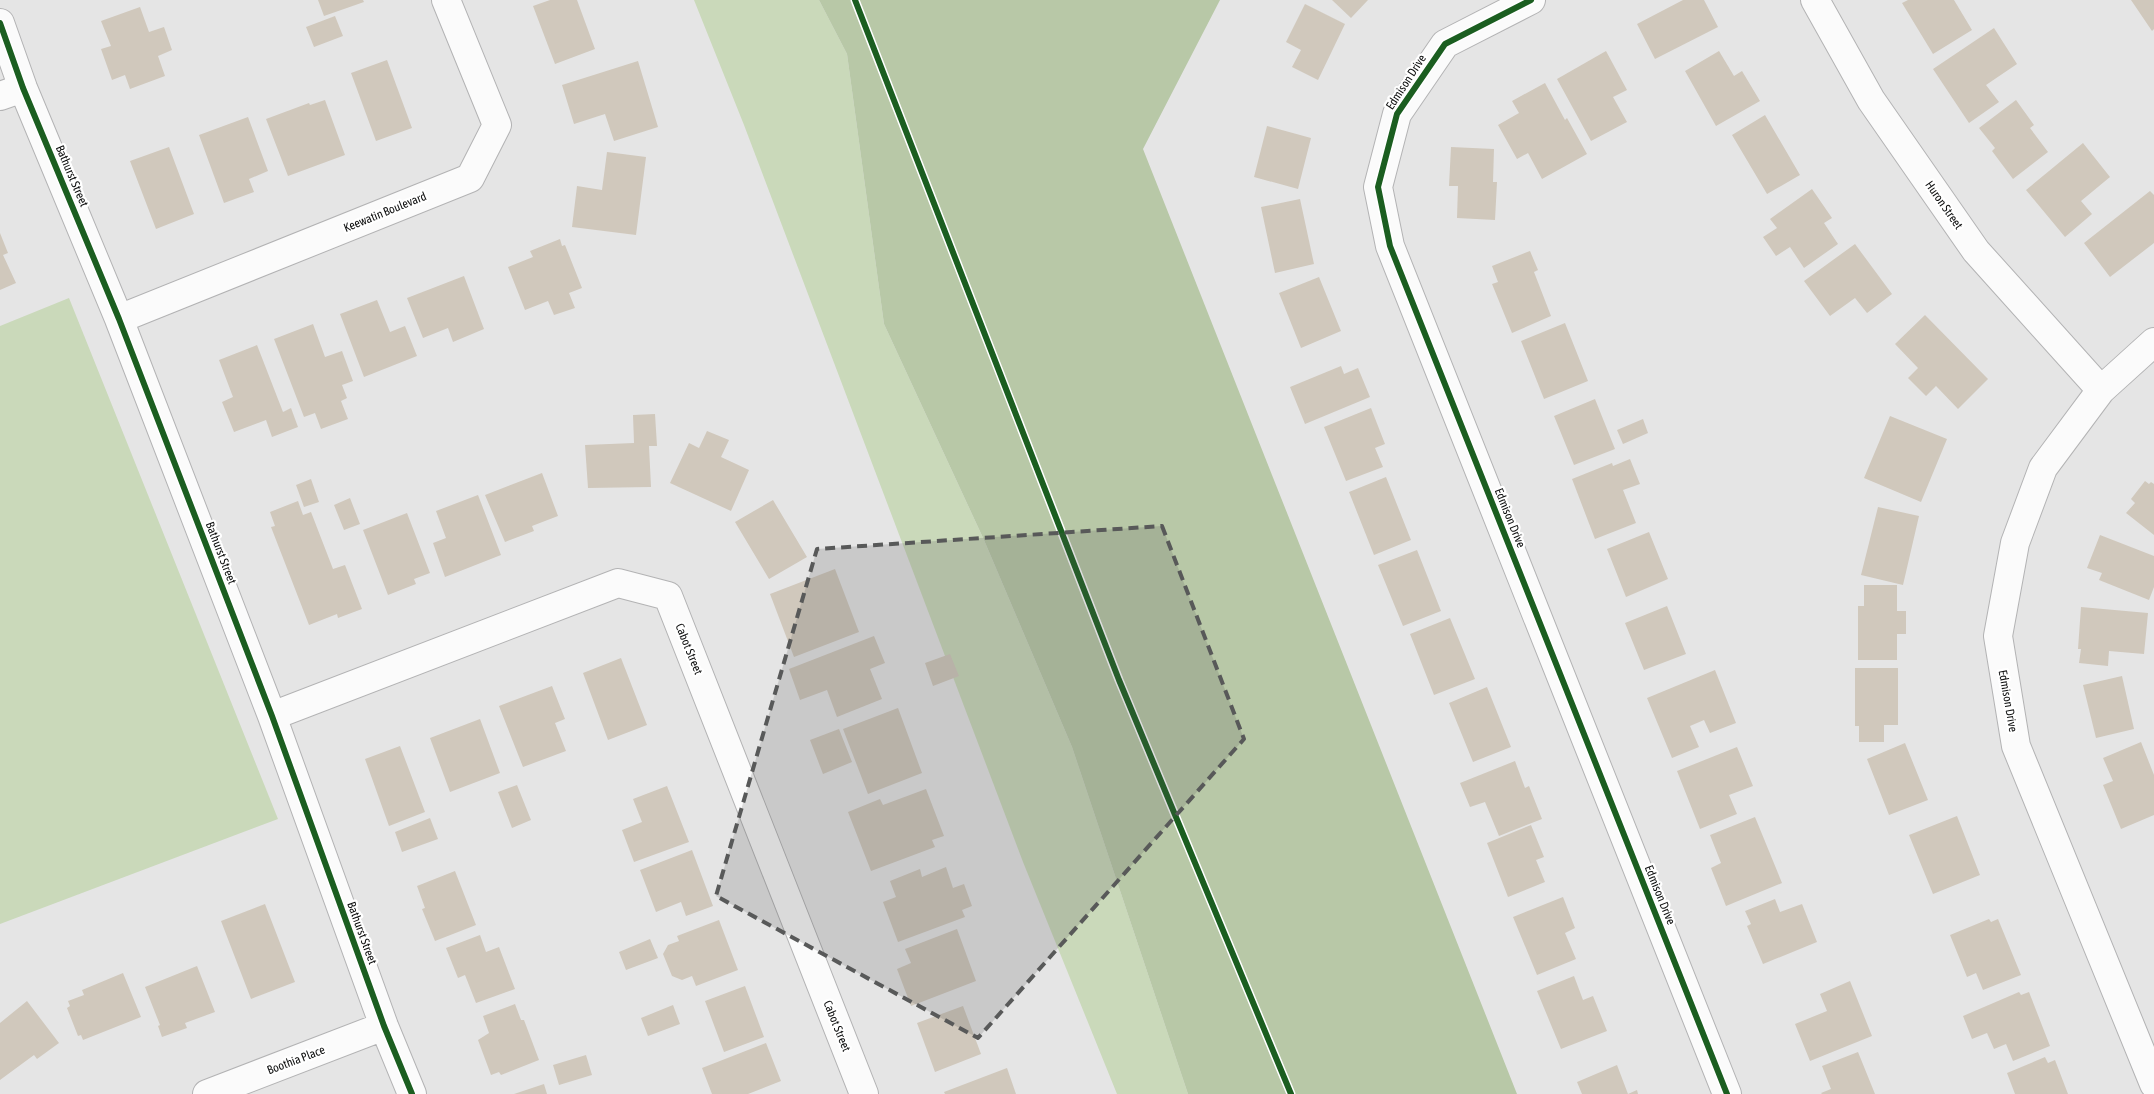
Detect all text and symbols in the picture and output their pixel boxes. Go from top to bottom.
street label: Edmison Drive [1383,52,1429,112]
street label: Bathurst Street [53,143,91,209]
street label: Huron Street [1922,178,1966,232]
street label: Keewatin Boulevard [342,189,428,235]
street label: Edmison Drive [1492,486,1528,550]
street label: Bathurst Street [203,520,239,587]
street label: Cabot Street [672,621,706,677]
street label: Edmison Drive [1996,669,2020,733]
street label: Edmison Drive [1642,863,1678,927]
street label: Bathurst Street [344,900,380,967]
street label: Cabot Street [820,998,854,1054]
street label: Boothia Place [265,1043,327,1077]

